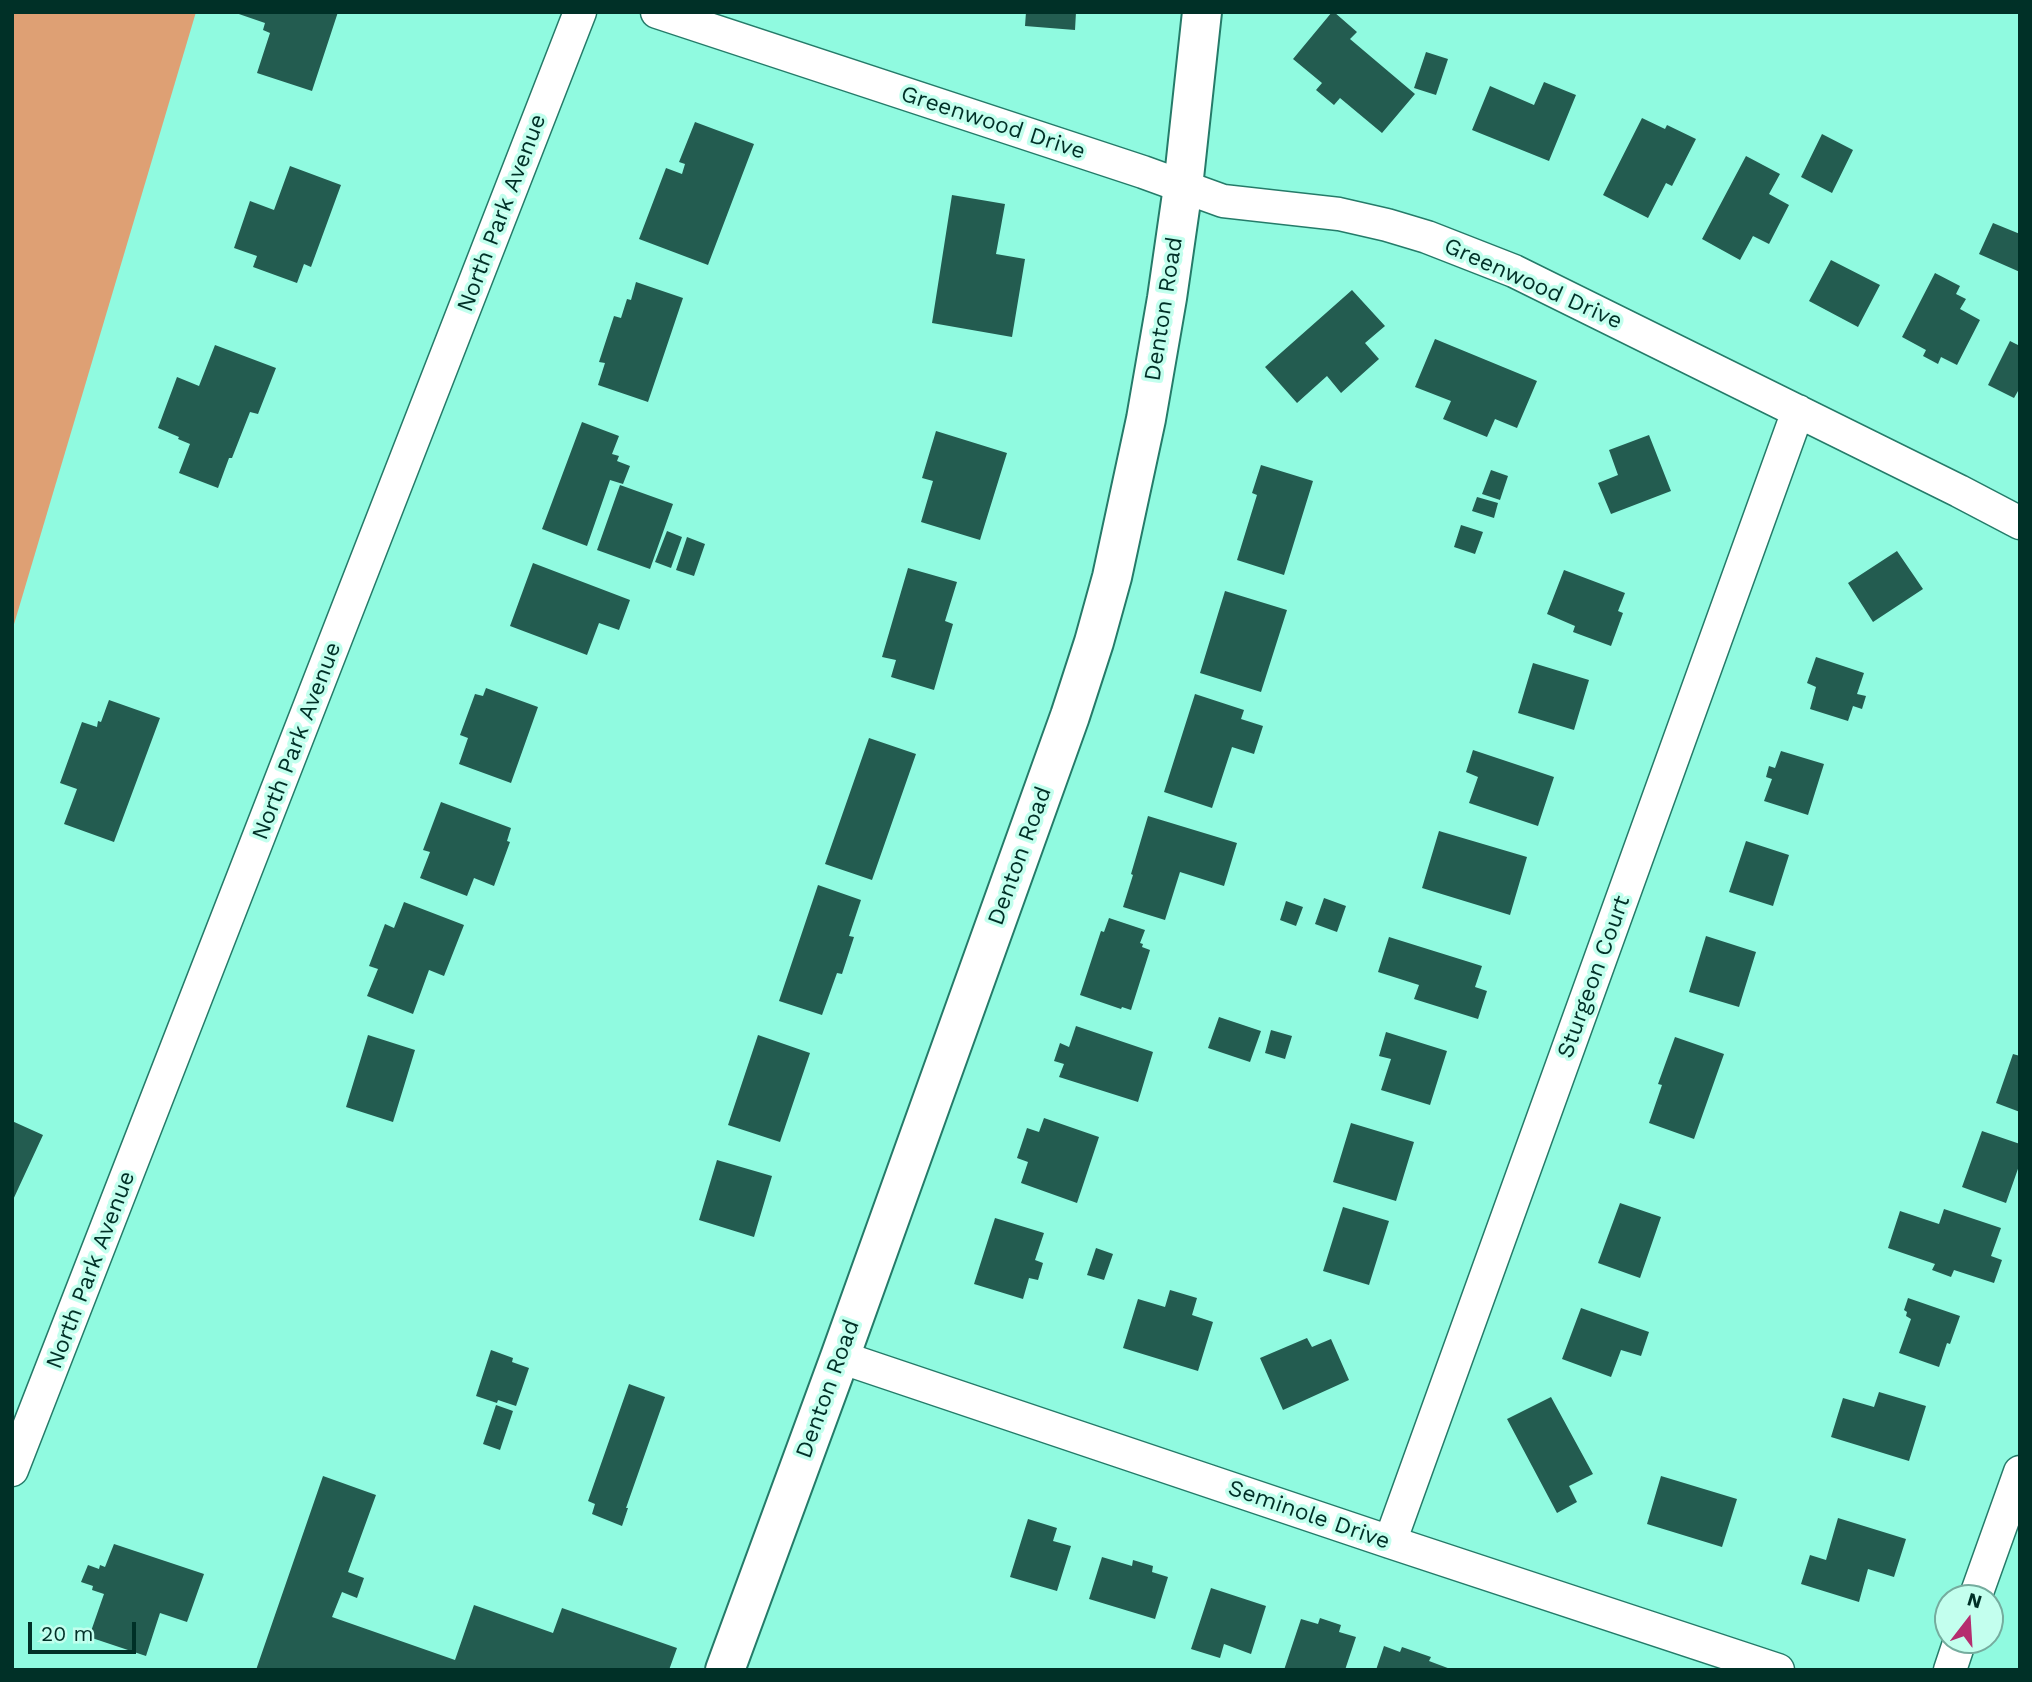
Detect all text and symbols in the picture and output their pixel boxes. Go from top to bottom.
street label: Greenwood Drive [897,80,1089,166]
street label: North Park Avenue [452,110,552,316]
street label: Greenwood Drive [1440,232,1626,336]
street label: Denton Road [1139,235,1189,383]
street label: North Park Avenue [247,638,347,844]
street label: Denton Road [982,783,1058,929]
street label: Sturgeon Court [1552,892,1636,1062]
street label: North Park Avenue [41,1167,141,1373]
street label: Denton Road [790,1316,866,1462]
street label: Seminole Drive [1224,1474,1394,1556]
north arrow [1934,1584,2004,1654]
text: N [1965,1587,1985,1613]
scale bar [32,1608,140,1652]
text: 20 m [41,1621,93,1646]

